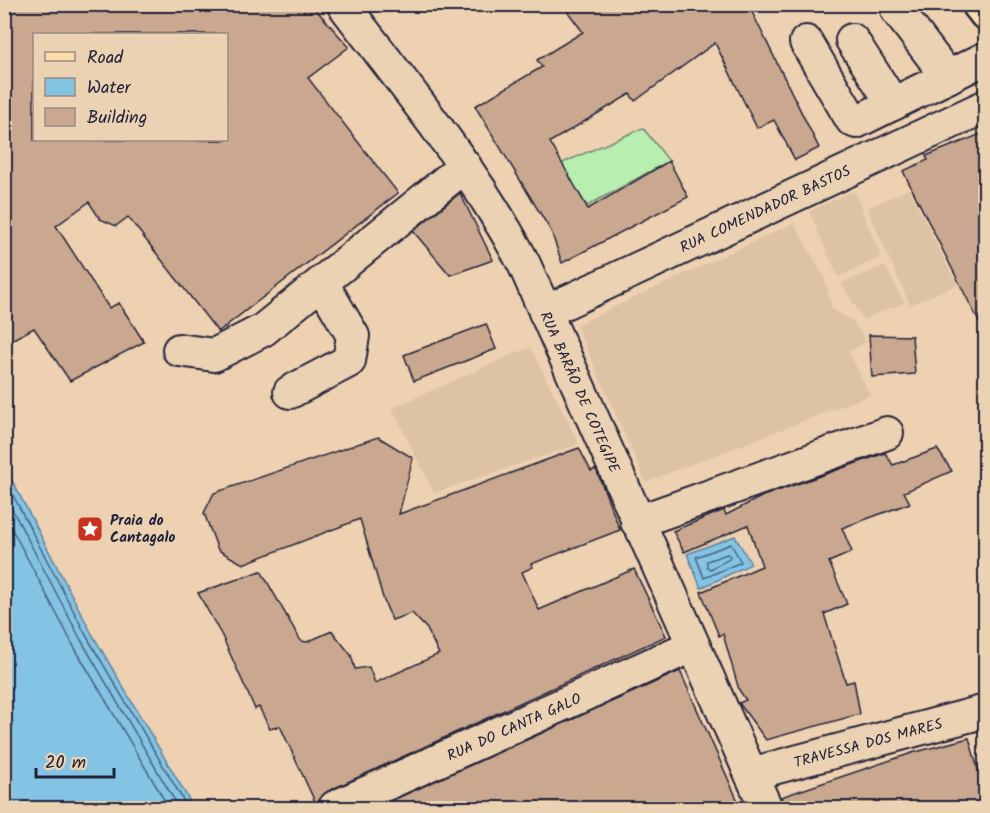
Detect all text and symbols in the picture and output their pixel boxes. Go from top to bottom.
legend [33,33,228,141]
text: Road [87,44,124,73]
text: Water [87,74,132,103]
text: Building [87,104,147,133]
street label: RUA COMENDADOR BASTOS [676,160,855,260]
street label: RUA BARÃO DE COTEGIPE [533,308,626,478]
place label: Praia do Cantagalo [110,509,175,550]
place icon: Praia do Cantagalo [75,514,105,544]
street label: RUA DO CANTA GALO [443,687,585,768]
street label: TRAVESSA DOS MARES [791,713,945,775]
scale bar [36,741,114,779]
text: 20 m [45,749,86,778]

